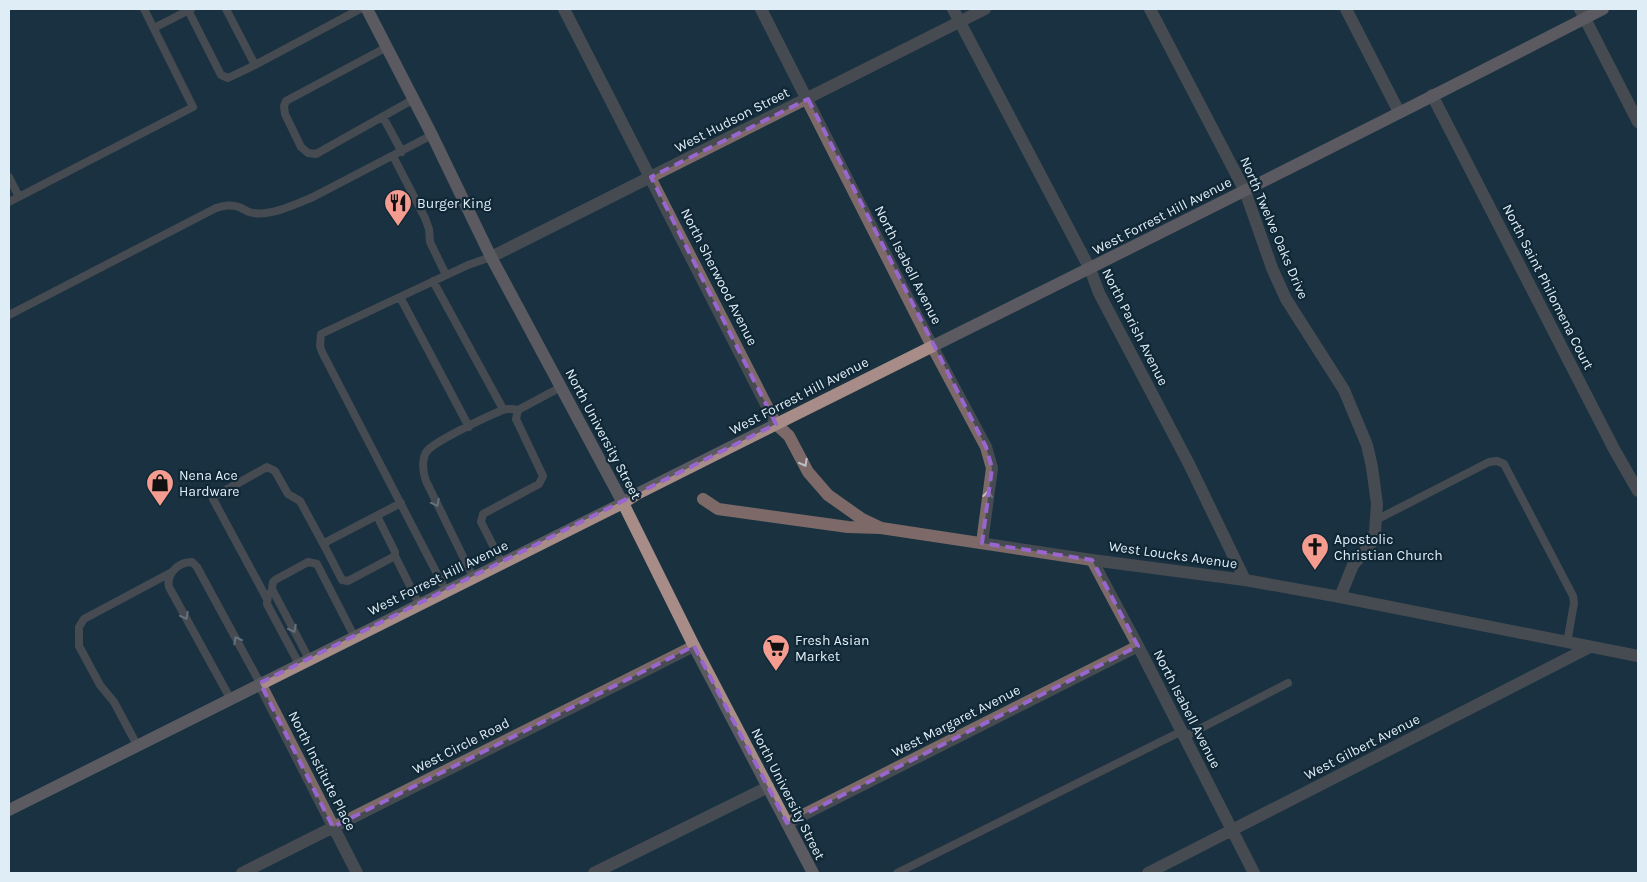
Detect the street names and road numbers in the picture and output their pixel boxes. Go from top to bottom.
street label: West Hudson Street [672,84,792,156]
street label: North Twelve Oaks Drive [1236,154,1312,302]
street label: West Forrest Hill Avenue [1090,174,1234,258]
street label: North Saint Philomena Court [1499,201,1597,373]
street label: North Isabell Avenue [871,203,945,327]
street label: North Sherwood Avenue [677,206,761,348]
street label: North Parish Avenue [1098,266,1172,388]
street label: West Forrest Hill Avenue [727,354,871,438]
street label: North University Street [561,366,645,502]
street label: West Forrest Hill Avenue [365,537,511,619]
street label: West Loucks Avenue [1108,538,1238,572]
street label: North Isabell Avenue [1150,647,1224,771]
street label: West Margaret Avenue [889,681,1023,761]
street label: North Institute Place [285,708,359,834]
street label: West Gilbert Avenue [1301,710,1423,784]
street label: West Circle Road [410,714,512,778]
street label: North University Street [747,725,829,863]

